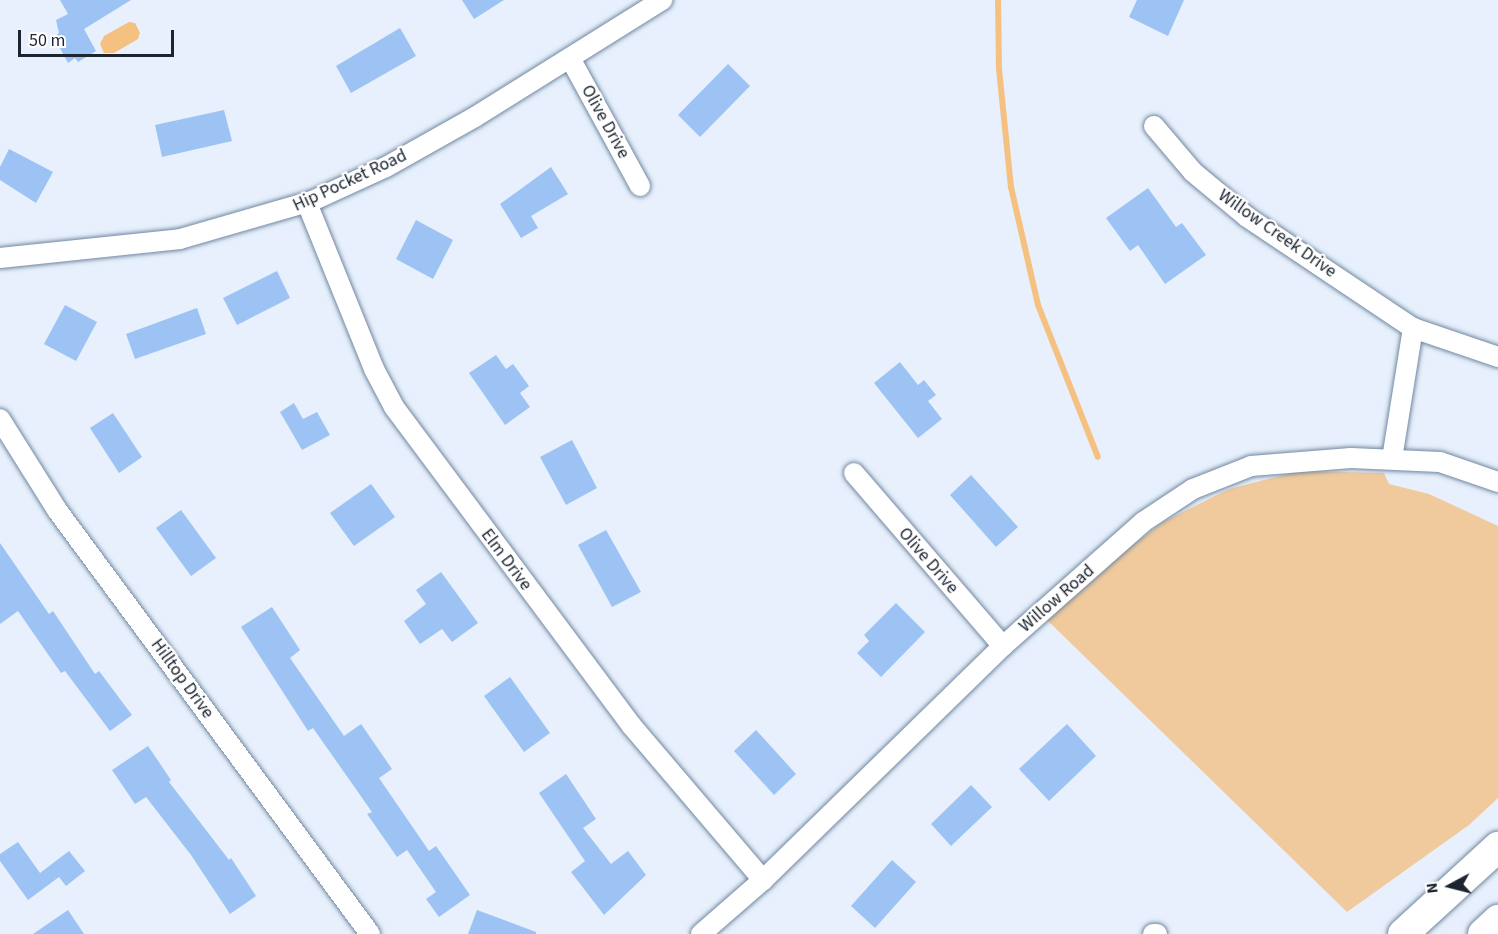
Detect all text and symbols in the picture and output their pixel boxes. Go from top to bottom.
scale bar [21,18,177,56]
text: 50 m [29,28,65,53]
street label: Olive Drive [576,81,634,163]
street label: Hip Pocket Road [290,145,410,217]
street label: Willow Creek Drive [1214,185,1340,283]
street label: Olive Drive [893,523,963,599]
street label: Elm Drive [476,525,536,595]
street label: Willow Road [1015,560,1099,638]
street label: Hilltop Drive [146,635,218,723]
north arrow [1420,856,1480,916]
text: N [1421,882,1444,895]

